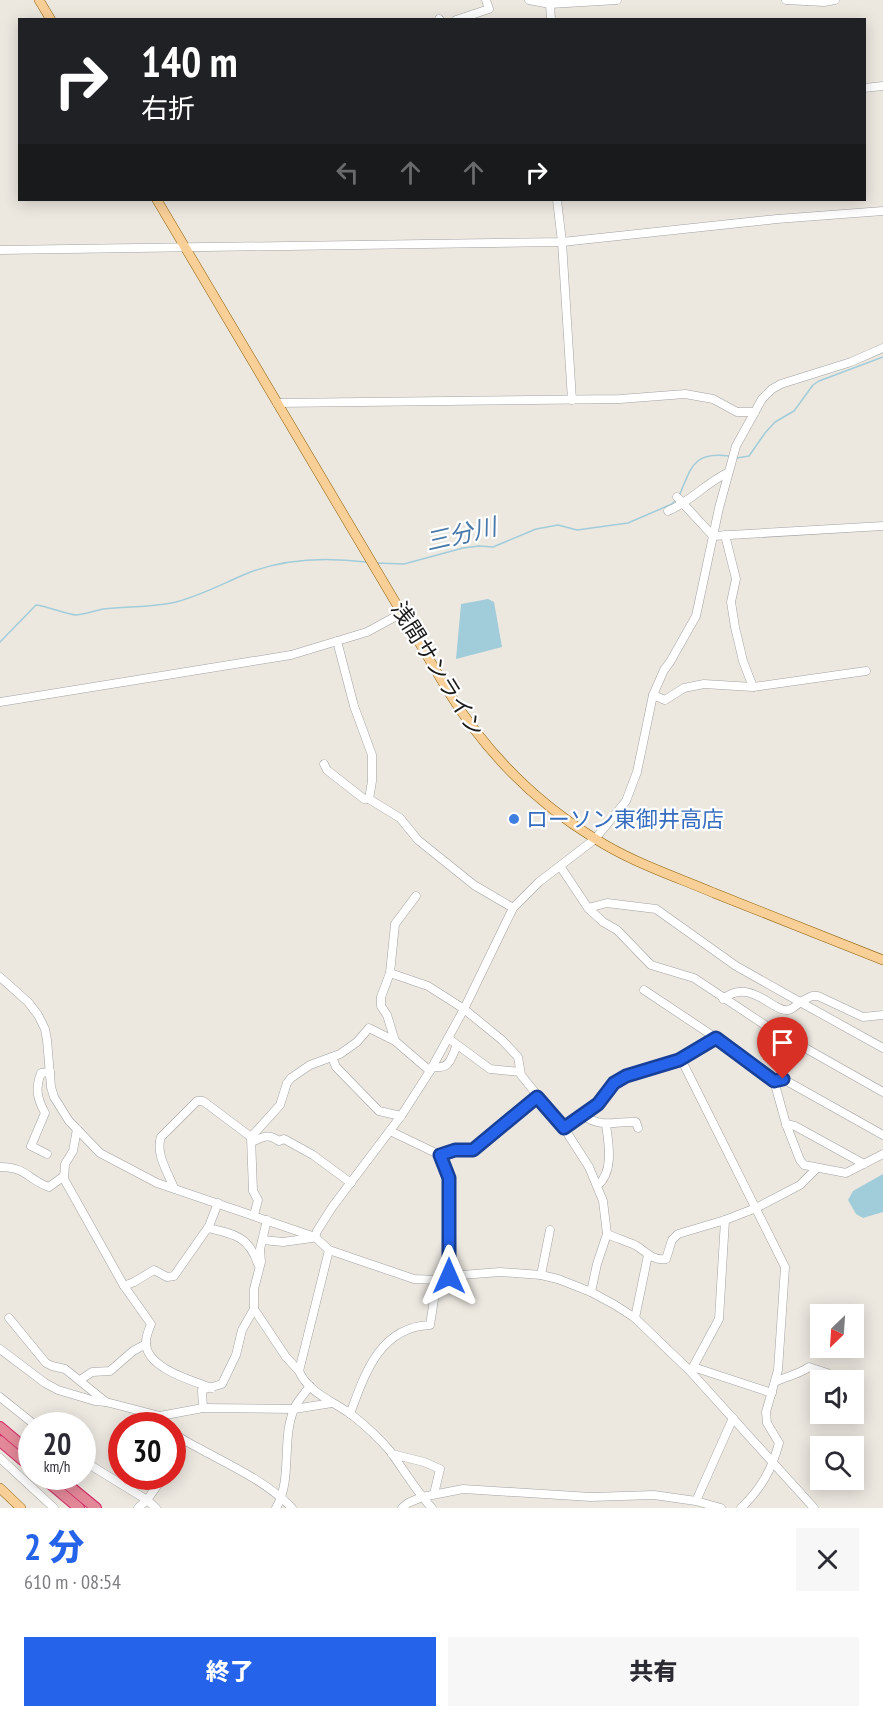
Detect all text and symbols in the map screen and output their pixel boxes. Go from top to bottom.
text: 140 m [141,34,238,89]
icon: right [42,42,120,120]
text: 右折 [141,91,195,125]
icon: left [331,156,364,189]
icon: ahead [394,156,427,189]
icon: ahead [457,156,490,189]
icon: right [520,156,553,189]
water label: 三分川 [422,510,502,557]
street label: 浅間サンライン [385,596,491,742]
place label: ローソン東御井高店 [526,805,724,833]
marker: ローソン東御井高店 [507,812,521,826]
pin [757,1017,808,1079]
icon: arrive [766,1026,799,1059]
position arrow [417,1244,481,1308]
north arrow [810,1304,864,1358]
map controls [810,1304,864,1490]
button: sound [810,1370,864,1424]
speed limit sign: 30 [108,1412,186,1490]
text: 20 [43,1424,71,1463]
button: search [810,1436,864,1490]
text: km/h [44,1457,70,1476]
text: 2 分 [24,1523,85,1570]
button: close [796,1528,859,1591]
text: 610 m · 08:54 [24,1569,121,1595]
button: 終了 [24,1637,436,1706]
button: 共有 [448,1637,859,1706]

